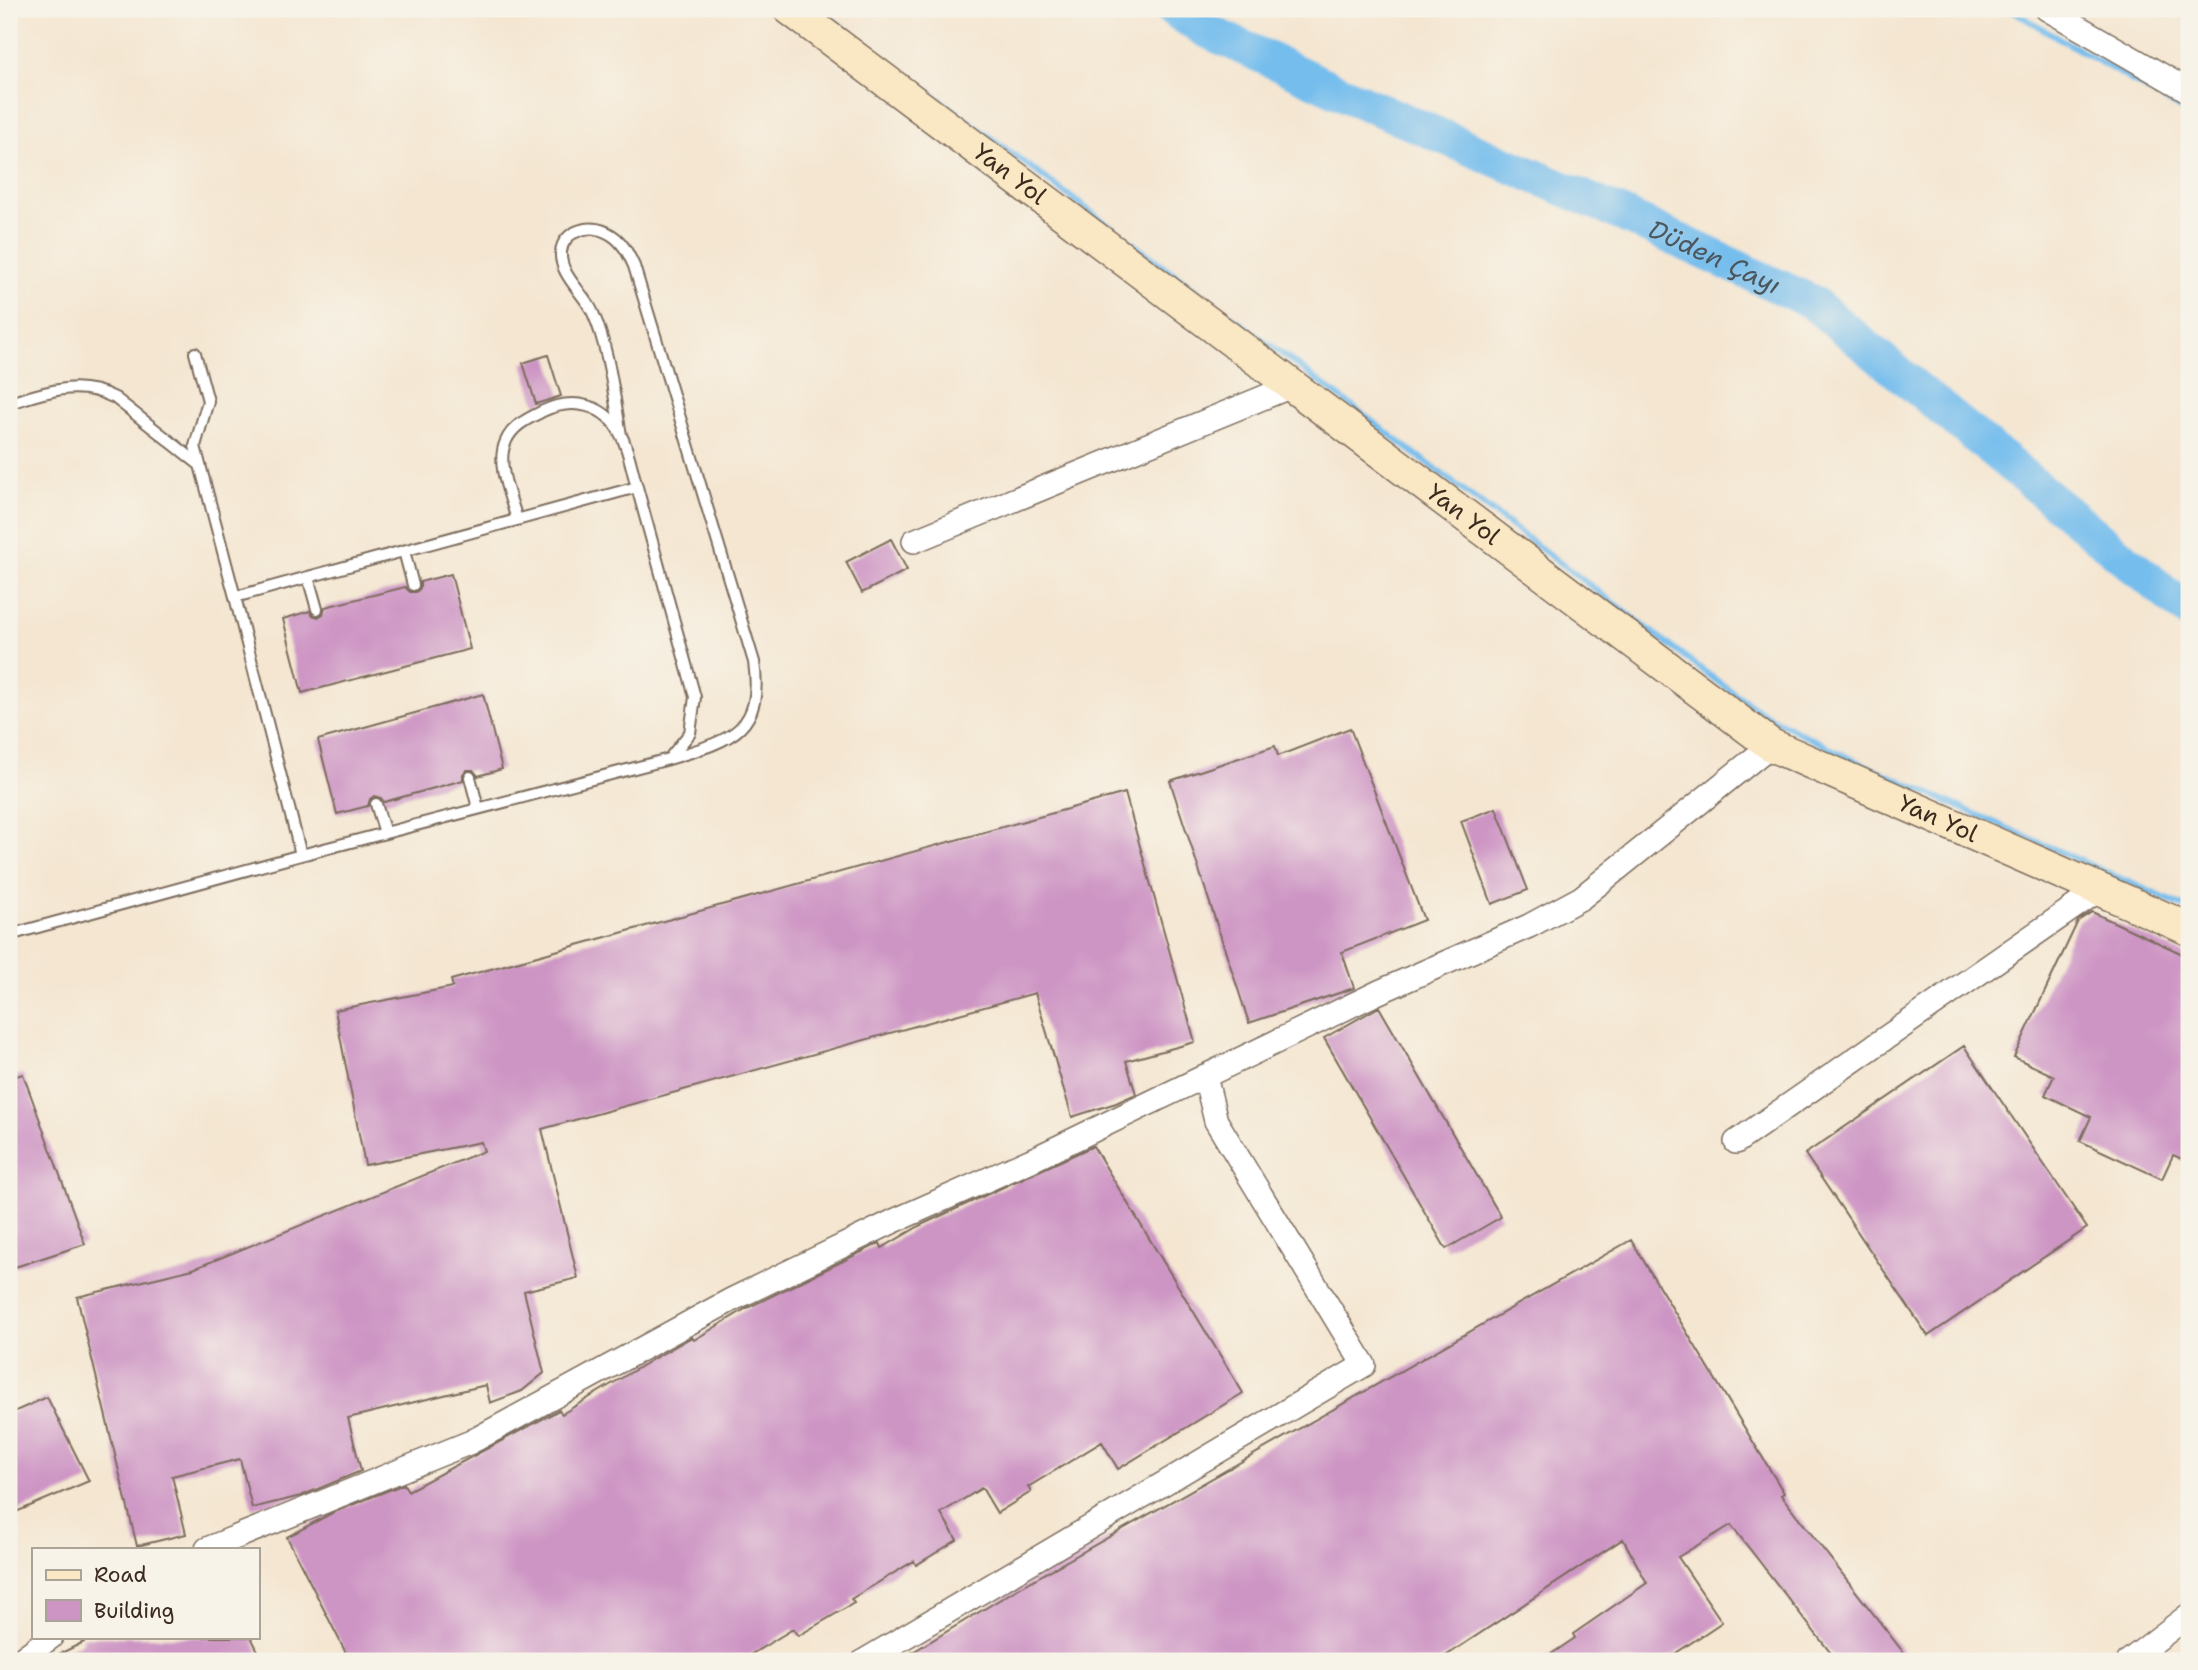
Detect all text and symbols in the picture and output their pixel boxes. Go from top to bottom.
street label: Yan Yol [967,136,1054,212]
water label: Düden Çayı [1643,211,1786,302]
street label: Yan Yol [1421,476,1507,553]
street label: Yan Yol [1893,787,1983,850]
legend [32,1548,259,1638]
text: Road [94,1561,147,1589]
text: Building [94,1597,174,1625]

